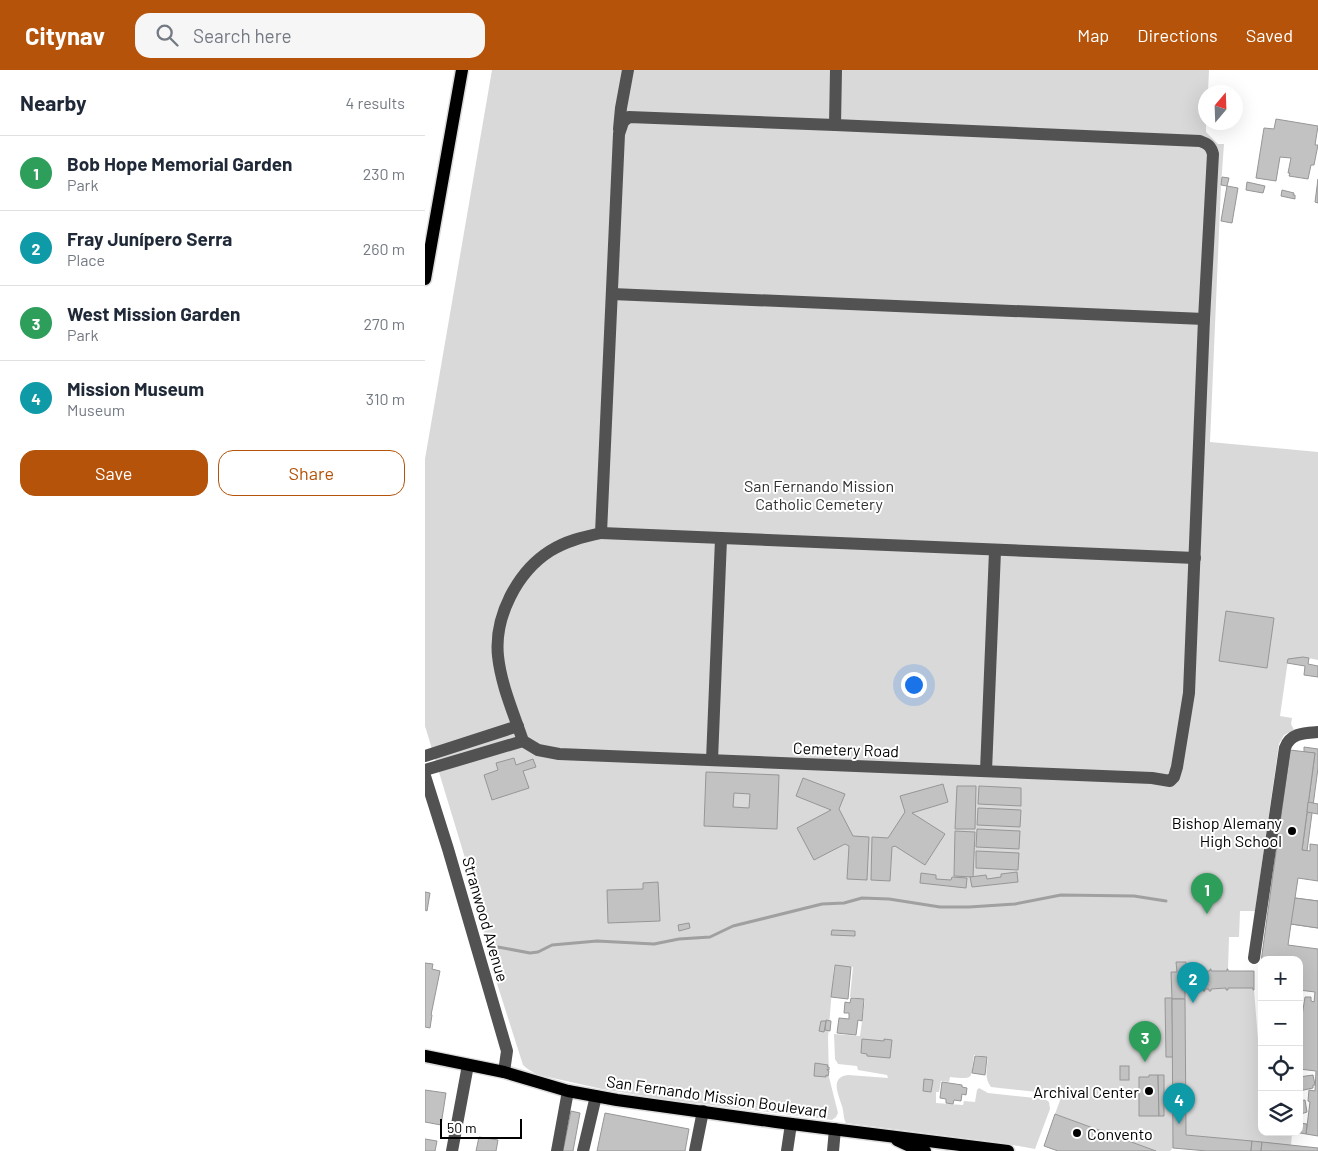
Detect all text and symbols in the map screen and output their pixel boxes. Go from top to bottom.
search box [135,13,485,58]
text: Citynav [25,21,105,50]
icon: search [153,21,181,49]
text: Search here [193,24,292,47]
text: Map [1077,24,1109,46]
text: Directions [1137,24,1218,46]
text: Saved [1246,24,1293,46]
north arrow [1198,85,1243,130]
text: Nearby [20,90,86,115]
text: 4 results [345,93,405,112]
text: Bob Hope Memorial Garden [67,152,292,175]
text: 1 [33,164,39,183]
text: 230 m [363,164,405,183]
text: Park [67,175,98,194]
text: Fray Junípero Serra [67,227,232,250]
text: 2 [32,239,40,258]
text: 260 m [363,239,405,258]
text: Place [67,250,105,269]
text: West Mission Garden [67,302,240,325]
text: 3 [32,314,40,333]
text: 270 m [363,314,405,333]
text: Park [67,325,98,344]
text: Mission Museum [67,377,204,400]
text: 4 [31,389,41,408]
text: 310 m [366,389,405,408]
text: Museum [67,400,125,419]
button: Save [20,450,208,496]
button: Share [218,450,405,496]
park label: San Fernando Mission Catholic Cemetery [744,476,894,513]
your location [901,672,927,698]
street label: Cemetery Road [793,738,899,760]
place label: Bishop Alemany High School [1172,813,1283,850]
marker: Bishop Alemany High School [1286,825,1298,837]
street label: Stranwood Avenue [459,854,513,984]
pin: 1 [1191,873,1223,914]
map controls [1258,956,1303,1136]
button: + [1258,956,1303,1001]
pin: 2 [1177,962,1209,1003]
button: − [1258,1001,1303,1046]
pin: 3 [1129,1021,1161,1062]
button: locate [1258,1046,1303,1091]
street label: San Fernando Mission Boulevard [605,1071,829,1121]
place label: Archival Center [1033,1082,1139,1101]
pin: 4 [1163,1083,1195,1124]
marker: Archival Center [1143,1085,1155,1097]
button: layers [1258,1091,1303,1136]
scale bar [440,1116,523,1139]
text: 50 m [447,1119,476,1136]
place label: Convento [1087,1124,1153,1143]
marker: Convento [1071,1127,1083,1139]

